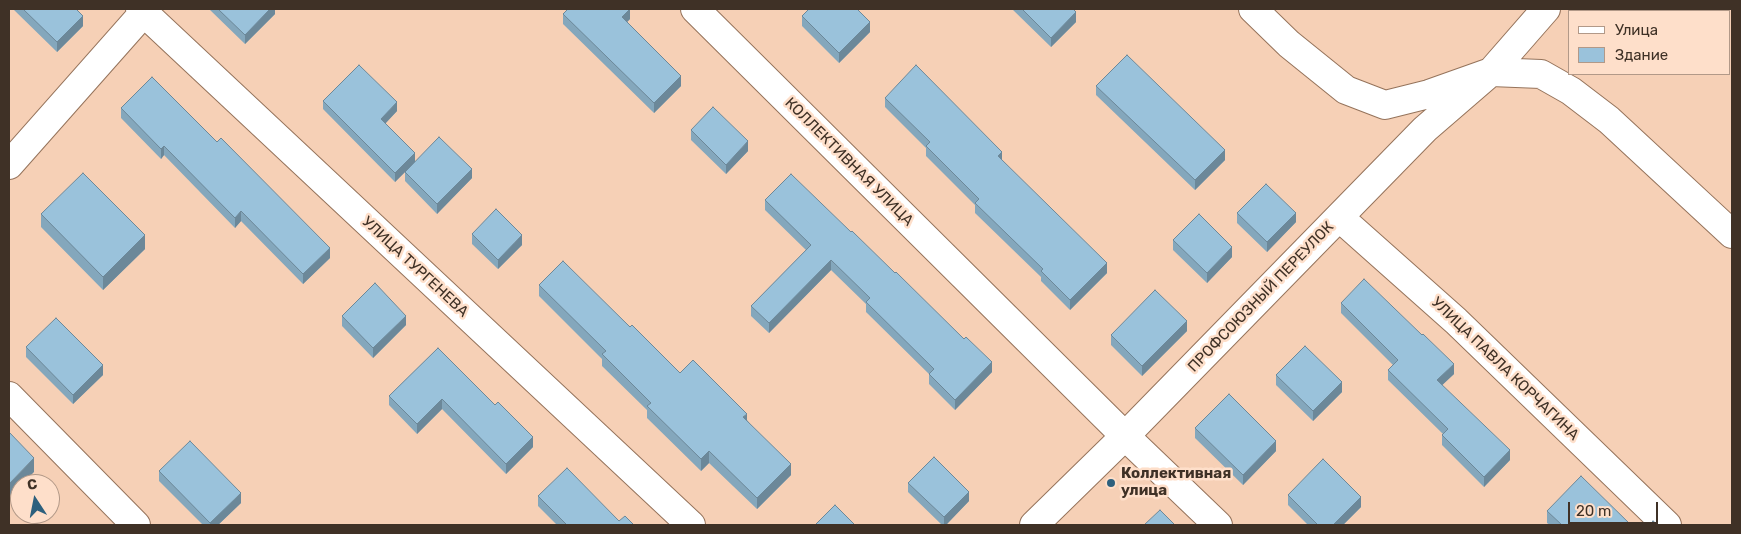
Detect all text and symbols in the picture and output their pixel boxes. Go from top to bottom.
legend [1568,10,1731,75]
text: Улица [1615,21,1658,39]
text: Здание [1615,46,1668,64]
street label: КОЛЛЕКТИВНАЯ УЛИЦА [781,94,917,230]
street label: УЛИЦА ТУРГЕНЕВА [358,213,472,321]
street label: ПРОФСОЮЗНЫЙ ПЕРЕУЛОК [1184,218,1338,376]
street label: УЛИЦА ПАВЛА КОРЧАГИНА [1427,294,1583,444]
place label: Коллективная улица [1121,465,1231,500]
north arrow [10,474,60,524]
text: С [26,475,39,494]
marker: Коллективная улица [1105,477,1117,489]
scale bar [1571,492,1661,524]
text: 20 m [1576,502,1611,520]

